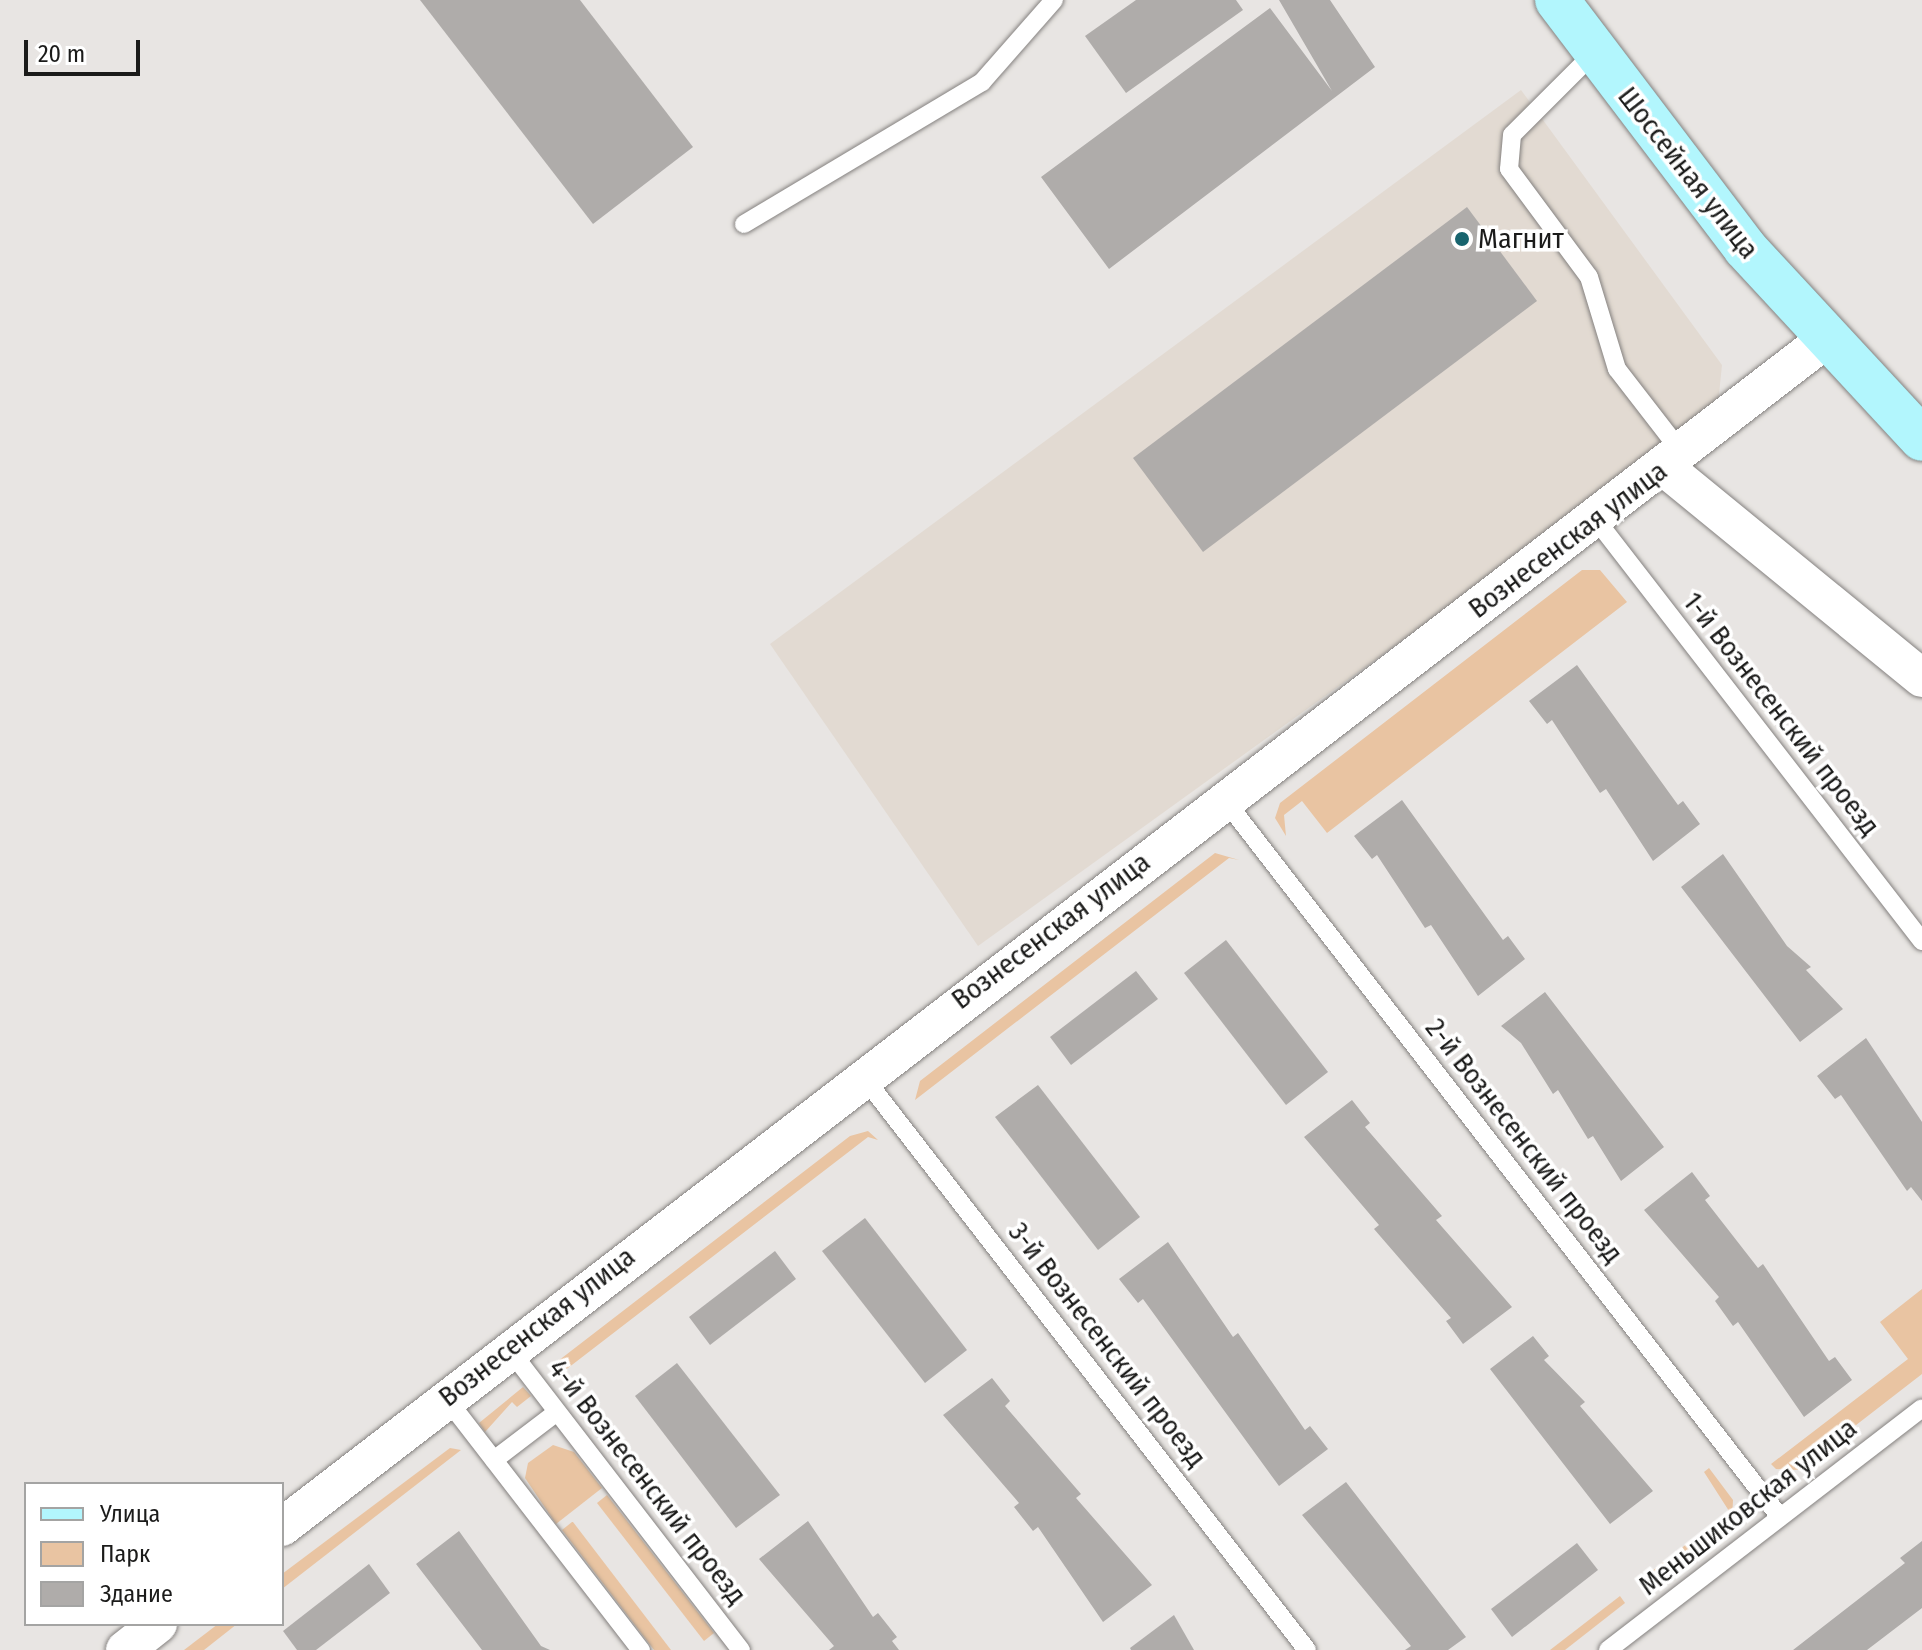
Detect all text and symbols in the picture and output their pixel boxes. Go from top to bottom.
scale bar [28,24,144,74]
text: 20 m [38,40,85,68]
street label: Шоссейная улица [1610,80,1766,266]
place label: Магнит [1478,222,1564,256]
marker: Магнит [1453,230,1471,248]
street label: Вознесенская улица [1462,454,1674,626]
street label: 1-й Вознесенский проезд [1676,586,1886,842]
street label: Вознесенская улица [945,845,1157,1017]
street label: 2-й Вознесенский проезд [1418,1012,1630,1270]
street label: 3-й Вознесенский проезд [1001,1216,1213,1474]
street label: Вознесенская улица [432,1240,642,1414]
street label: 4-й Вознесенский проезд [541,1353,753,1611]
street label: Меньшиковская улица [1632,1411,1864,1603]
legend [24,1482,284,1626]
text: Улица [100,1500,160,1528]
text: Парк [100,1540,150,1568]
text: Здание [100,1580,173,1608]

